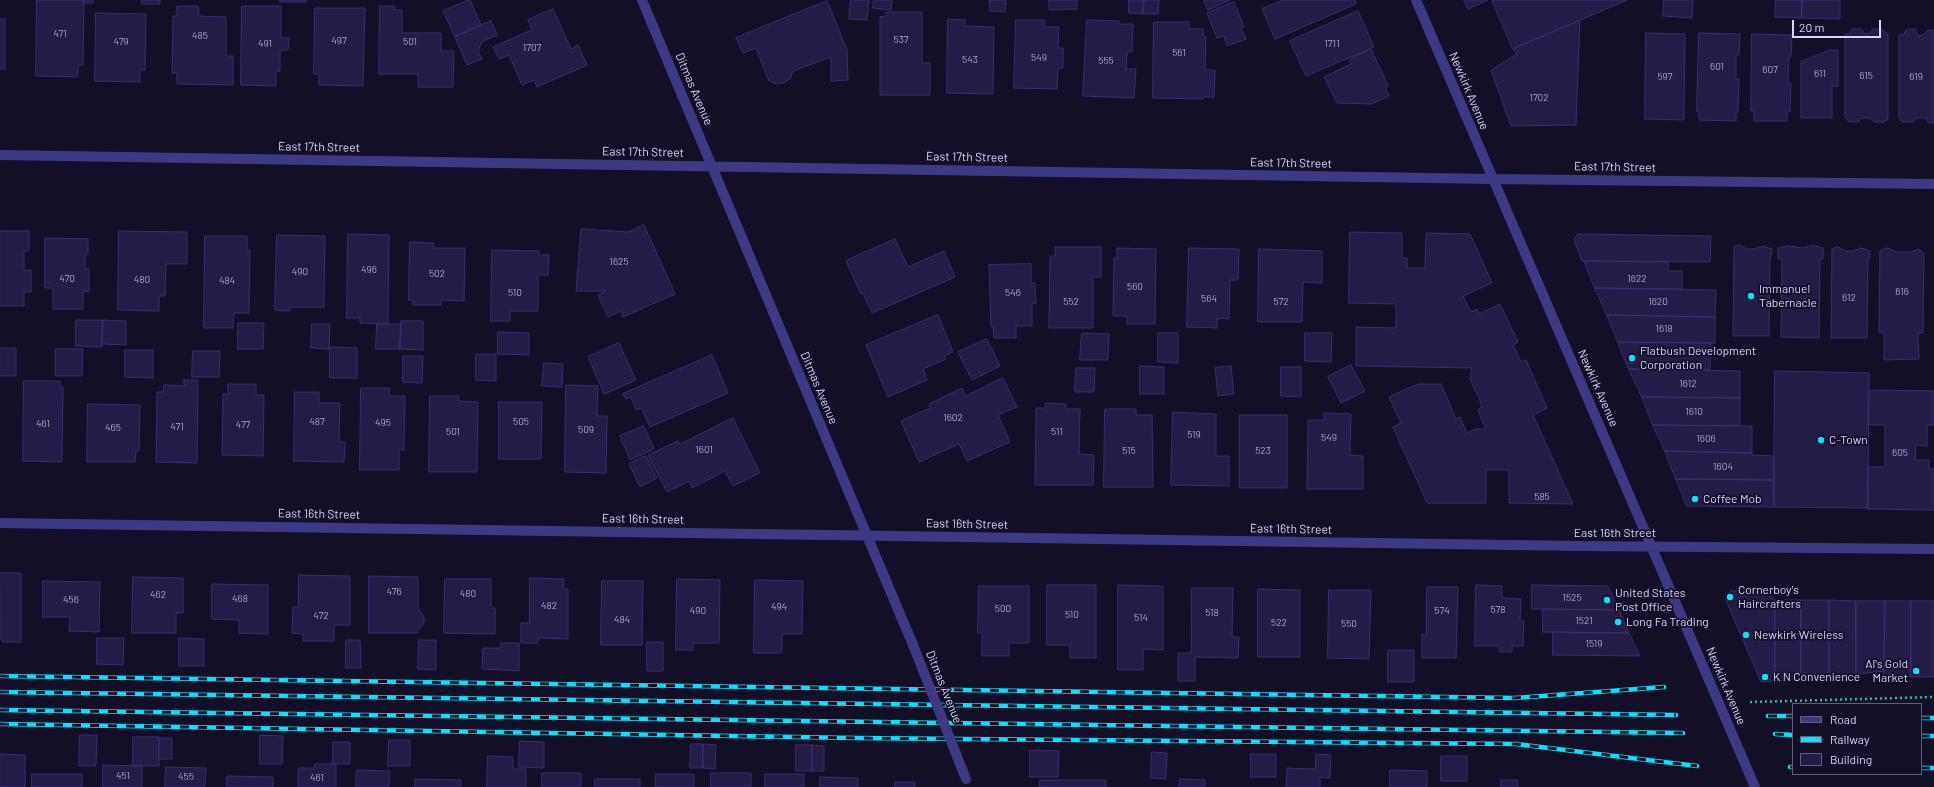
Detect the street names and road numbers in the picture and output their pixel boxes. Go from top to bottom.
street label: Newkirk Avenue [1446,50,1492,132]
street label: Ditmas Avenue [672,51,716,127]
street label: East 17th Street [278,139,360,155]
street label: East 17th Street [602,144,684,160]
street label: East 17th Street [926,149,1008,165]
street label: East 17th Street [1250,155,1332,171]
street label: East 17th Street [1574,159,1656,175]
street label: Newkirk Avenue [1575,347,1621,429]
street label: Ditmas Avenue [797,350,841,426]
street label: East 16th Street [278,506,360,522]
street label: East 16th Street [602,511,684,527]
street label: East 16th Street [926,516,1008,532]
street label: East 16th Street [1250,521,1332,537]
street label: East 16th Street [1574,526,1656,540]
street label: Newkirk Avenue [1703,645,1749,727]
street label: Ditmas Avenue [923,649,965,725]

